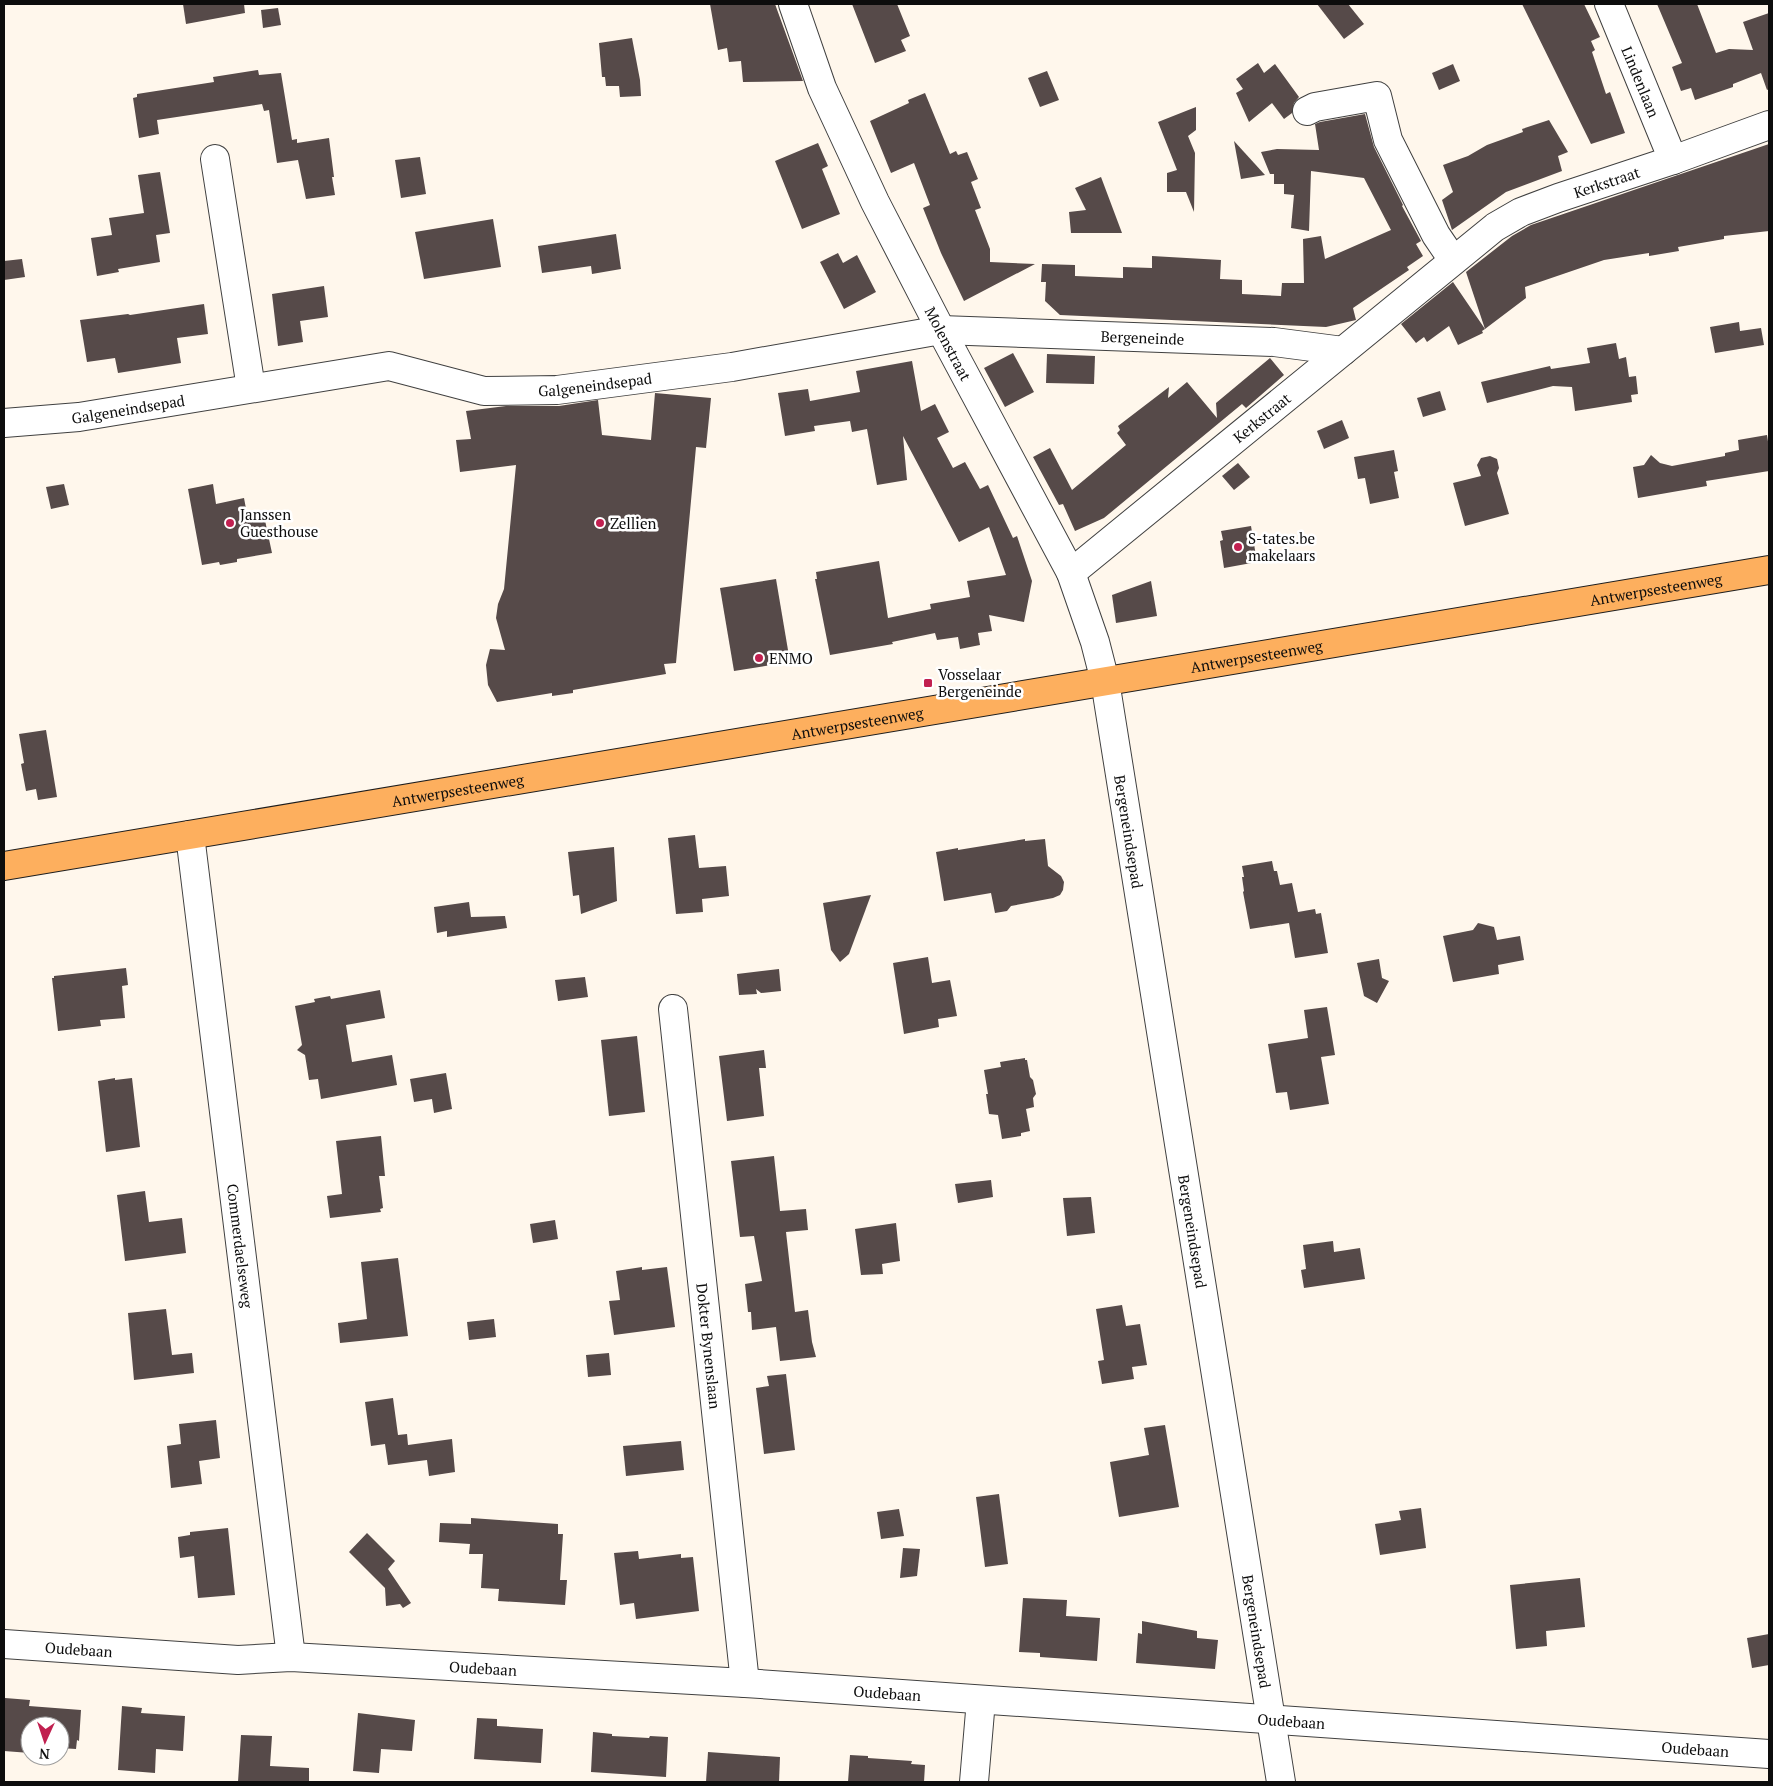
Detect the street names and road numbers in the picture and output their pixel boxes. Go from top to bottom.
street label: Lindenlaan [1617,43,1664,120]
street label: Kerkstraat [1571,162,1643,202]
street label: Molenstraat [921,303,976,384]
street label: Bergeneinde [1100,326,1185,349]
street label: Galgeneindsepad [538,368,653,400]
street label: Kerkstraat [1229,388,1295,447]
street label: Galgeneindsepad [71,390,186,428]
street label: Antwerpsesteenweg [1588,568,1725,610]
street label: Antwerpsesteenweg [1189,635,1325,677]
street label: Antwerpsesteenweg [790,702,926,744]
street label: Antwerpsesteenweg [390,769,526,811]
street label: Bergeneindsepad [1110,773,1148,890]
street label: Bergeneindsepad [1174,1173,1212,1290]
street label: Commerdaelseweg [223,1183,258,1310]
street label: Dokter Bynenslaan [692,1282,726,1410]
street label: Bergeneindsepad [1238,1573,1276,1690]
street label: Oudebaan [44,1637,113,1661]
street label: Oudebaan [449,1656,518,1680]
street label: Oudebaan [853,1681,922,1705]
street label: Oudebaan [1257,1709,1326,1733]
street label: Oudebaan [1661,1737,1730,1761]

